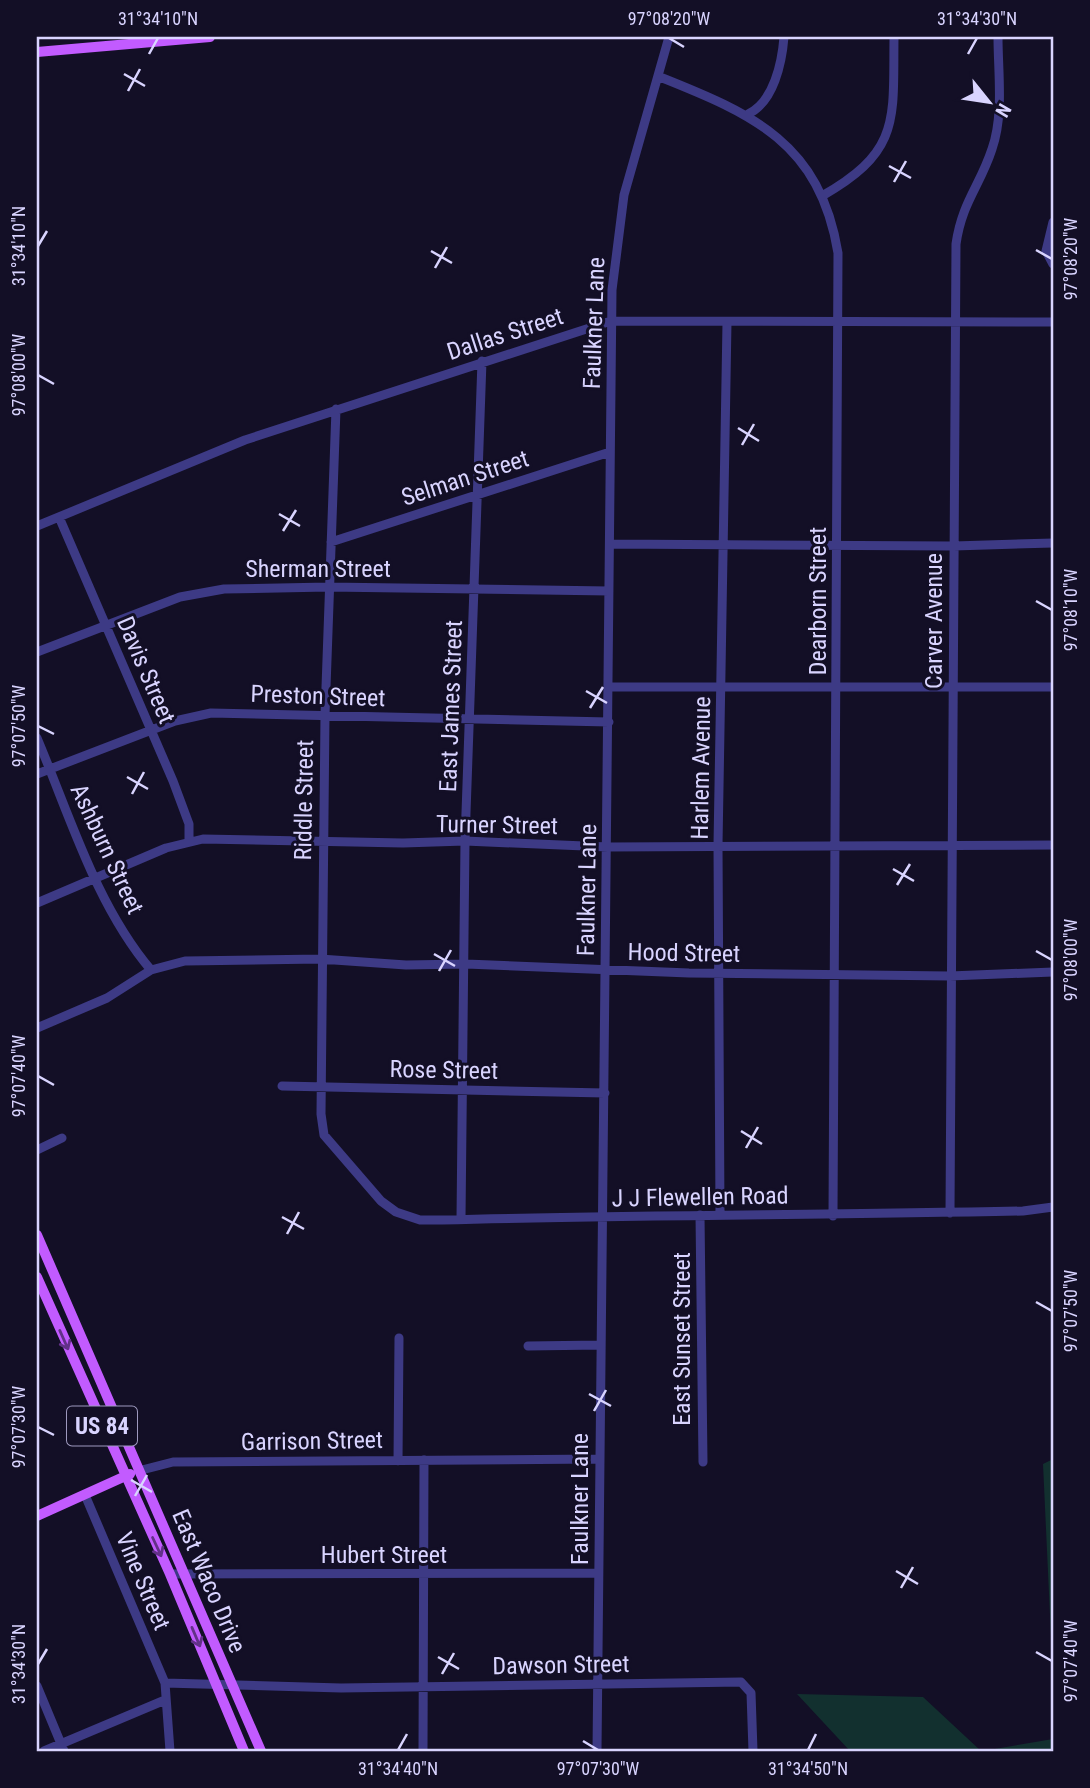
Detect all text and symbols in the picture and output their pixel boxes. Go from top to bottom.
text: 31°34'10"N [118,8,198,29]
text: 97°08'20"W [628,8,711,29]
text: 31°34'30"N [937,8,1017,29]
north arrow [954,66,1024,136]
text: N [990,99,1016,121]
text: 31°34'10"N [8,206,29,286]
text: 97°08'20"W [1060,217,1081,300]
street label: Faulkner Lane [578,257,610,389]
street label: Dallas Street [443,302,567,366]
text: 97°08'00"W [8,333,29,416]
street label: Selman Street [398,444,532,512]
street label: Dearborn Street [804,527,832,675]
street label: Carver Avenue [920,553,948,689]
street label: Sherman Street [245,555,391,583]
text: 97°08'10"W [1060,568,1081,651]
street label: Davis Street [111,612,181,728]
street label: East James Street [434,620,468,792]
street label: Preston Street [250,680,386,712]
text: 97°07'50"W [8,684,29,767]
street label: Harlem Avenue [686,696,716,840]
street label: Riddle Street [289,739,319,861]
street label: Ashburn Street [65,779,149,919]
street label: Turner Street [436,810,558,840]
street label: Faulkner Lane [572,824,602,956]
text: 97°08'00"W [1060,918,1081,1001]
street label: Hood Street [627,938,741,968]
text: 97°07'40"W [8,1034,29,1117]
street label: Rose Street [389,1055,499,1085]
street label: J J Flewellen Road [611,1181,789,1213]
street label: East Sunset Street [668,1252,696,1426]
text: 97°07'50"W [1060,1269,1081,1352]
one-way arrow [58,1328,71,1350]
text: 97°07'30"W [8,1385,29,1468]
road number: US 84 [67,1406,137,1446]
street label: Garrison Street [241,1426,383,1456]
street label: Faulkner Lane [566,1433,594,1565]
street label: East Waco Drive [166,1505,252,1657]
street label: Vine Street [110,1528,176,1634]
one-way arrow [151,1536,164,1557]
street label: Hubert Street [321,1541,447,1569]
text: 97°07'40"W [1060,1619,1081,1702]
text: 31°34'30"N [8,1624,29,1704]
one-way arrow [190,1626,203,1648]
street label: Dawson Street [492,1650,630,1680]
text: 31°34'40"N [358,1758,438,1779]
text: 97°07'30"W [557,1758,640,1779]
text: 31°34'50"N [768,1758,848,1779]

